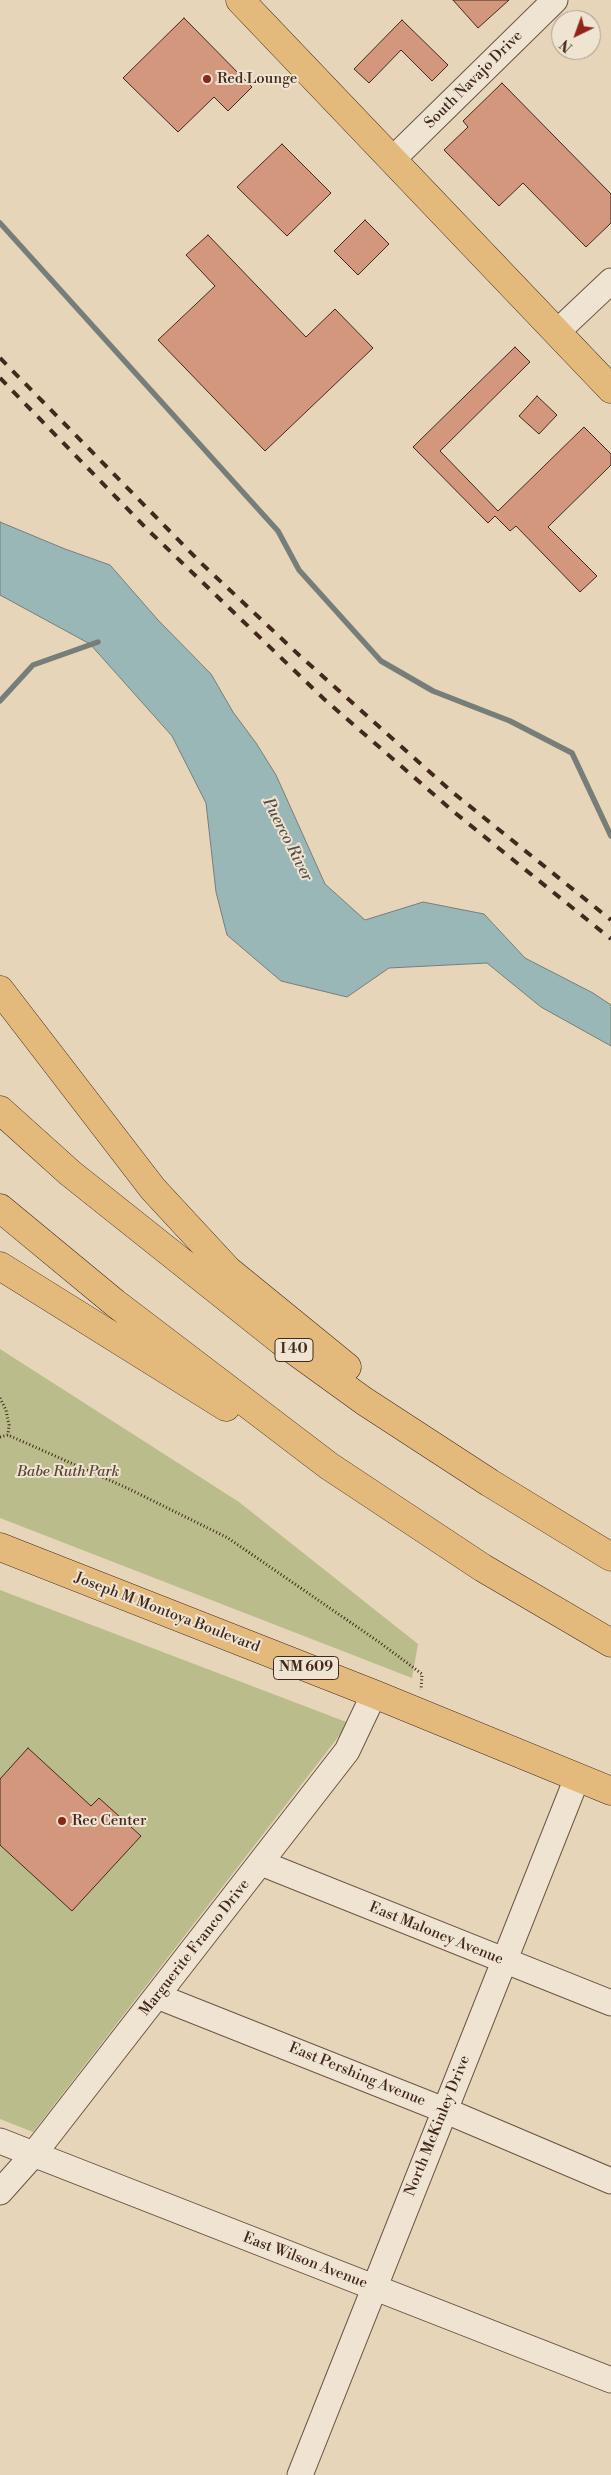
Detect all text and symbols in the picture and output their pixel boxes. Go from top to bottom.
north arrow [551,10,601,60]
street label: South Navajo Drive [421,27,527,133]
text: N [556,35,577,56]
place label: Red Lounge [217,70,297,88]
marker: Red Lounge [201,73,213,85]
water label: Puerco River [258,795,316,885]
road number: I 40 [275,1338,313,1362]
park label: Babe Ruth Park [17,1463,119,1481]
street label: Joseph M Montoya Boulevard [72,1569,262,1657]
road number: NM 609 [274,1656,338,1680]
place label: Rec Center [72,1812,147,1830]
marker: Rec Center [56,1815,68,1827]
street label: Marguerite Franco Drive [136,1876,254,2020]
street label: East Maloney Avenue [366,1899,506,1969]
street label: East Pershing Avenue [286,2039,428,2111]
street label: North McKinley Drive [402,2053,474,2199]
street label: East Wilson Avenue [240,2229,370,2293]

